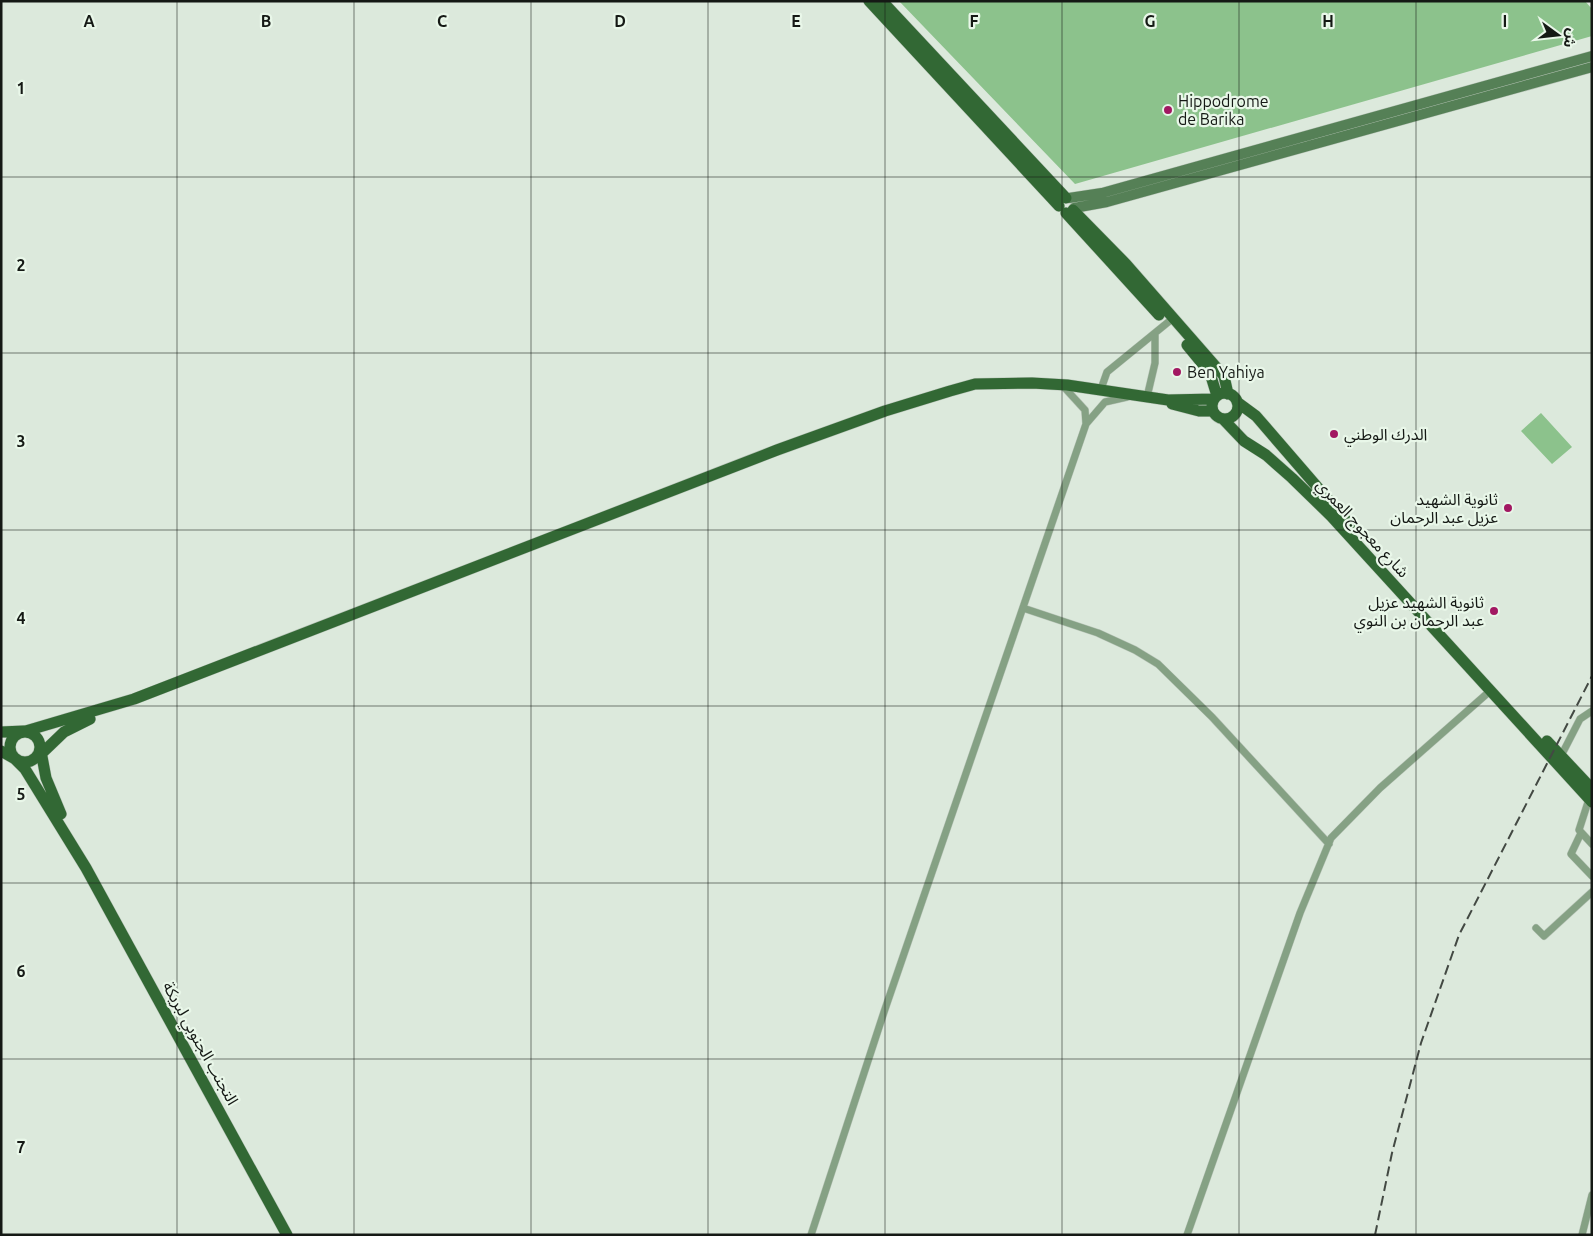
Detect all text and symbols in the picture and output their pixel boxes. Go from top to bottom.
north arrow [1533,10,1583,60]
text: A [83,12,95,30]
text: B [261,12,271,30]
text: C [437,12,447,30]
text: D [614,12,626,30]
text: E [791,12,801,30]
text: F [970,12,979,30]
text: G [1144,12,1156,30]
text: H [1322,12,1334,30]
text: I [1503,12,1507,30]
text: ش [1560,27,1581,50]
text: 1 [16,79,26,97]
place label: Hippodrome de Barika [1178,92,1269,128]
marker: Hippodrome de Barika [1162,104,1174,116]
text: 2 [16,256,26,274]
place label: Ben Yahiya [1187,363,1265,381]
marker: Ben Yahiya [1171,366,1183,378]
place label: الدرك الوطني [1344,425,1427,447]
marker: الدرك الوطني [1328,428,1340,440]
text: 3 [16,432,26,450]
street label: شارع معجوج العمري [1310,475,1413,583]
place label: ثانوية الشهيد عزيل عبد الرحمان [1390,490,1498,527]
marker: ثانوية الشهيد عزيل عبد الرحمان [1502,502,1514,514]
place label: ثانوية الشهيد عزيل عبد الرحمان بن النوي [1354,593,1484,633]
marker: ثانوية الشهيد عزيل عبد الرحمان بن النوي [1488,605,1500,617]
text: 4 [16,609,26,627]
text: 5 [16,785,26,803]
text: 6 [16,962,26,980]
street label: التجنب الجنوبي لبريكة [156,978,242,1109]
text: 7 [16,1138,26,1156]

